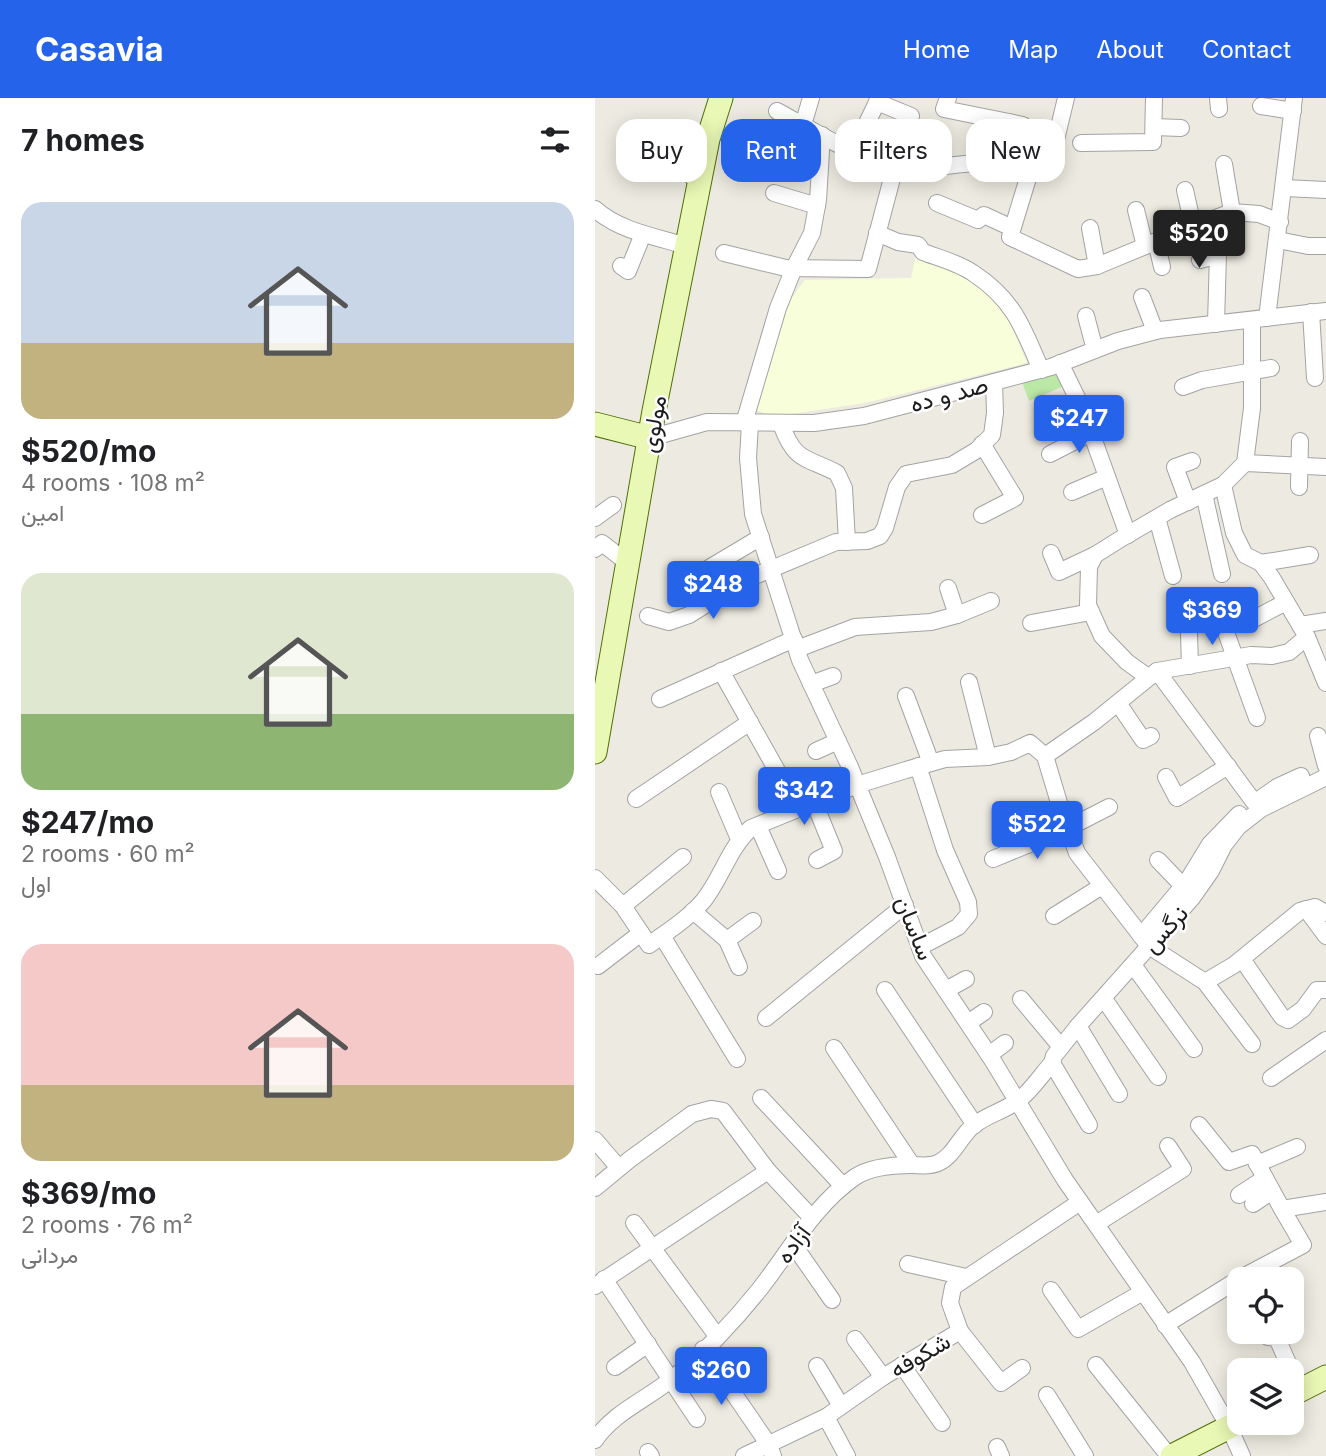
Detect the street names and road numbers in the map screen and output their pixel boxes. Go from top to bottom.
street label: صد و ده [907,370,991,419]
street label: مولوی [634,393,673,455]
street label: ساسان [889,892,941,964]
street label: نرگس [1136,899,1195,960]
street label: آزاده [769,1217,819,1269]
street label: شکوفه [884,1326,956,1385]

